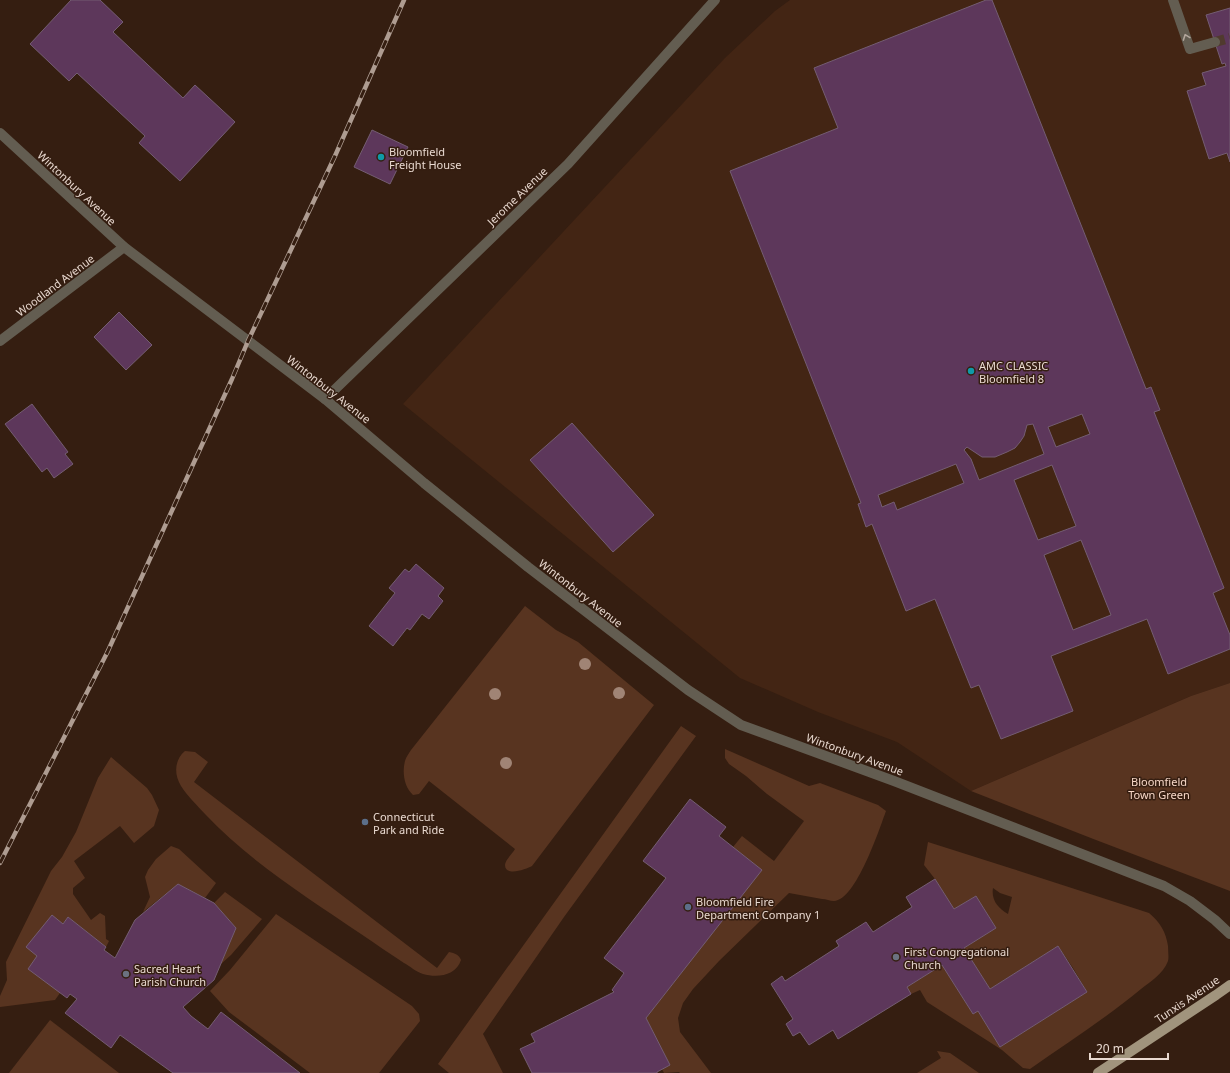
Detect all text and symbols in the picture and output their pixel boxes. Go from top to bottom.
one-way arrow [1182,33,1190,40]
place label: Bloomfield Freight House [389,144,462,172]
street label: Wintonbury Avenue [34,148,120,228]
marker: Bloomfield Freight House [376,152,386,162]
street label: Jerome Avenue [483,163,550,229]
street label: Woodland Avenue [13,251,97,319]
street label: Wintonbury Avenue [284,352,374,426]
place label: AMC CLASSIC Bloomfield 8 [979,358,1048,386]
marker: AMC CLASSIC Bloomfield 8 [966,366,976,376]
street label: Wintonbury Avenue [536,556,626,630]
street label: Wintonbury Avenue [804,729,906,779]
park label: Bloomfield Town Green [1128,774,1190,802]
place label: Connecticut Park and Ride [373,809,444,837]
marker: Connecticut Park and Ride [360,817,370,827]
place label: Bloomfield Fire Department Company 1 [696,894,820,922]
marker: Bloomfield Fire Department Company 1 [683,902,693,912]
place label: First Congregational Church [904,944,1009,972]
marker: First Congregational Church [891,952,901,962]
place label: Sacred Heart Parish Church [134,961,206,989]
marker: Sacred Heart Parish Church [121,969,131,979]
street label: Tunxis Avenue [1152,972,1222,1026]
scale bar [1090,1035,1168,1061]
text: 20 m [1096,1040,1124,1057]

